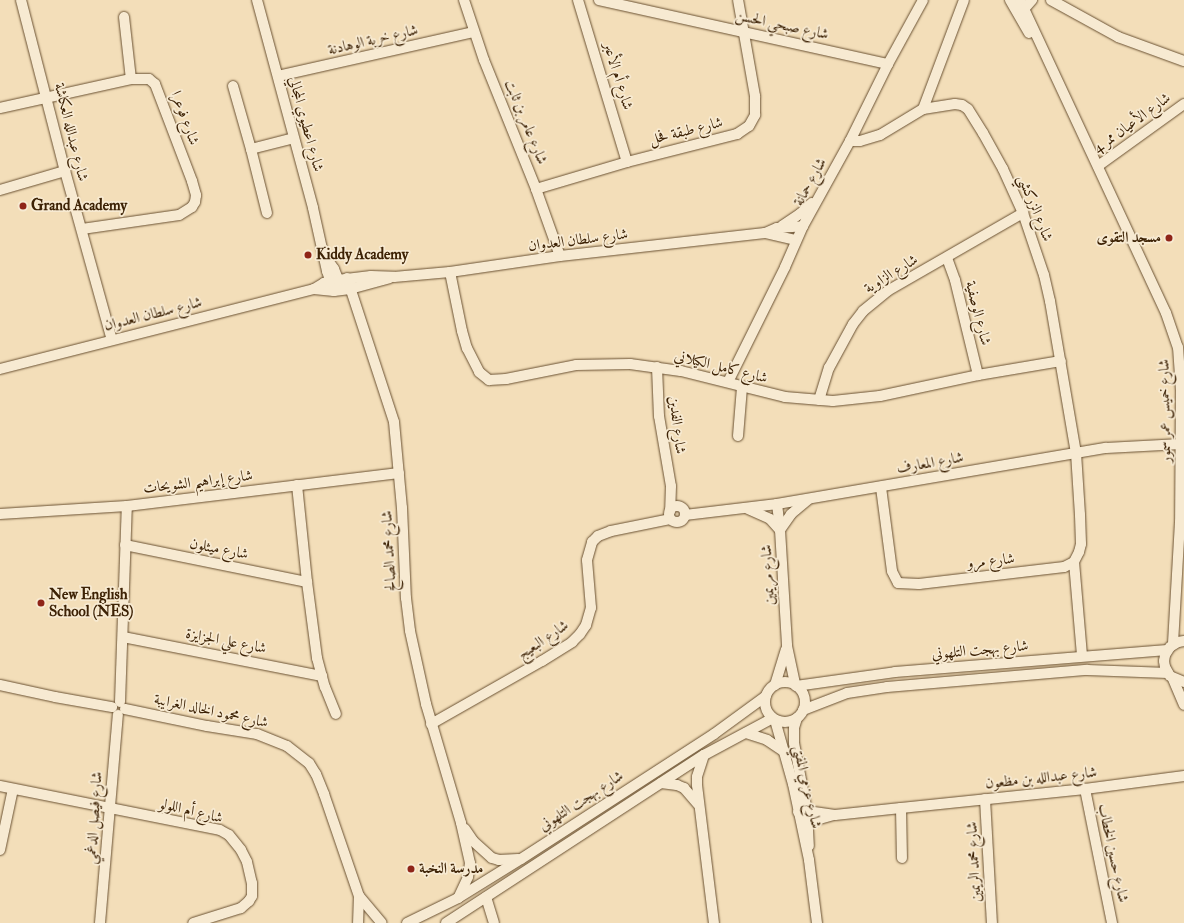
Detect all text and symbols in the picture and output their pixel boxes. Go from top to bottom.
street label: شارع صبحي الحسن [734,6,830,44]
street label: شارع خربة الوهادنة [326,21,420,59]
street label: شارع أم الأعبر [599,40,637,112]
street label: شارع اعطيوي المجالي [285,74,327,174]
street label: شارع عامر بن ثابت [501,77,551,167]
street label: شارع عبدالله العكاشة [50,81,92,183]
street label: شارع فوعرا [167,88,203,148]
street label: شارع الأعيان ممر 4 [1090,89,1174,157]
street label: شارع طبقة فحل [647,113,725,149]
street label: شارع حمانة [789,155,831,209]
street label: شارع الزركشي [1013,172,1057,244]
place label: Grand Academy [31,197,127,215]
marker: Grand Academy [18,201,28,211]
street label: شارع سلطان العدوان [527,225,629,255]
place label: مسجد التقوى [1097,229,1161,247]
marker: مسجد التقوى [1164,233,1174,243]
place label: Kiddy Academy [316,246,408,264]
marker: Kiddy Academy [303,250,313,260]
street label: شارع الزاوية [861,251,921,297]
street label: شارع الوصفية [961,279,995,347]
street label: شارع سلطان العدوان [102,293,204,335]
street label: شارع كامل الكيلاني [672,347,770,387]
street label: شارع خميس عمر سمور [1155,359,1175,463]
street label: شارع الفدين [665,395,689,455]
street label: شارع المعارف [895,448,965,478]
street label: شارع إبراهيم الشويحات [142,466,254,498]
street label: شارع محمد الصالح [378,510,400,592]
street label: شارع ميثلون [188,534,250,564]
street label: شارع مريمين [757,544,779,606]
street label: شارع مرو [966,550,1016,572]
place label: New English School (NES) [49,585,133,620]
marker: New English School (NES) [36,598,46,608]
street label: شارع البعيج [514,616,572,664]
street label: شارع علي الجزايزة [184,624,268,658]
street label: شارع بهجت التلهوني [931,637,1029,663]
street label: شارع محمود الخالد الغرايبة [152,690,270,732]
street label: شارع عزمي المفتي [789,744,825,830]
street label: شارع عبدالله بن مظعون [984,763,1098,793]
street label: شارع بهجت التلهوني [535,767,627,835]
street label: شارع فيصل الدغمي [82,771,106,865]
street label: شارع أم اللولو [157,795,225,827]
street label: شارع حسين الخطاب [1094,802,1132,904]
street label: شارع محمد الريمين [963,821,985,903]
place label: مدرسة النخبة [419,860,483,878]
marker: مدرسة النخبة [406,864,416,874]

